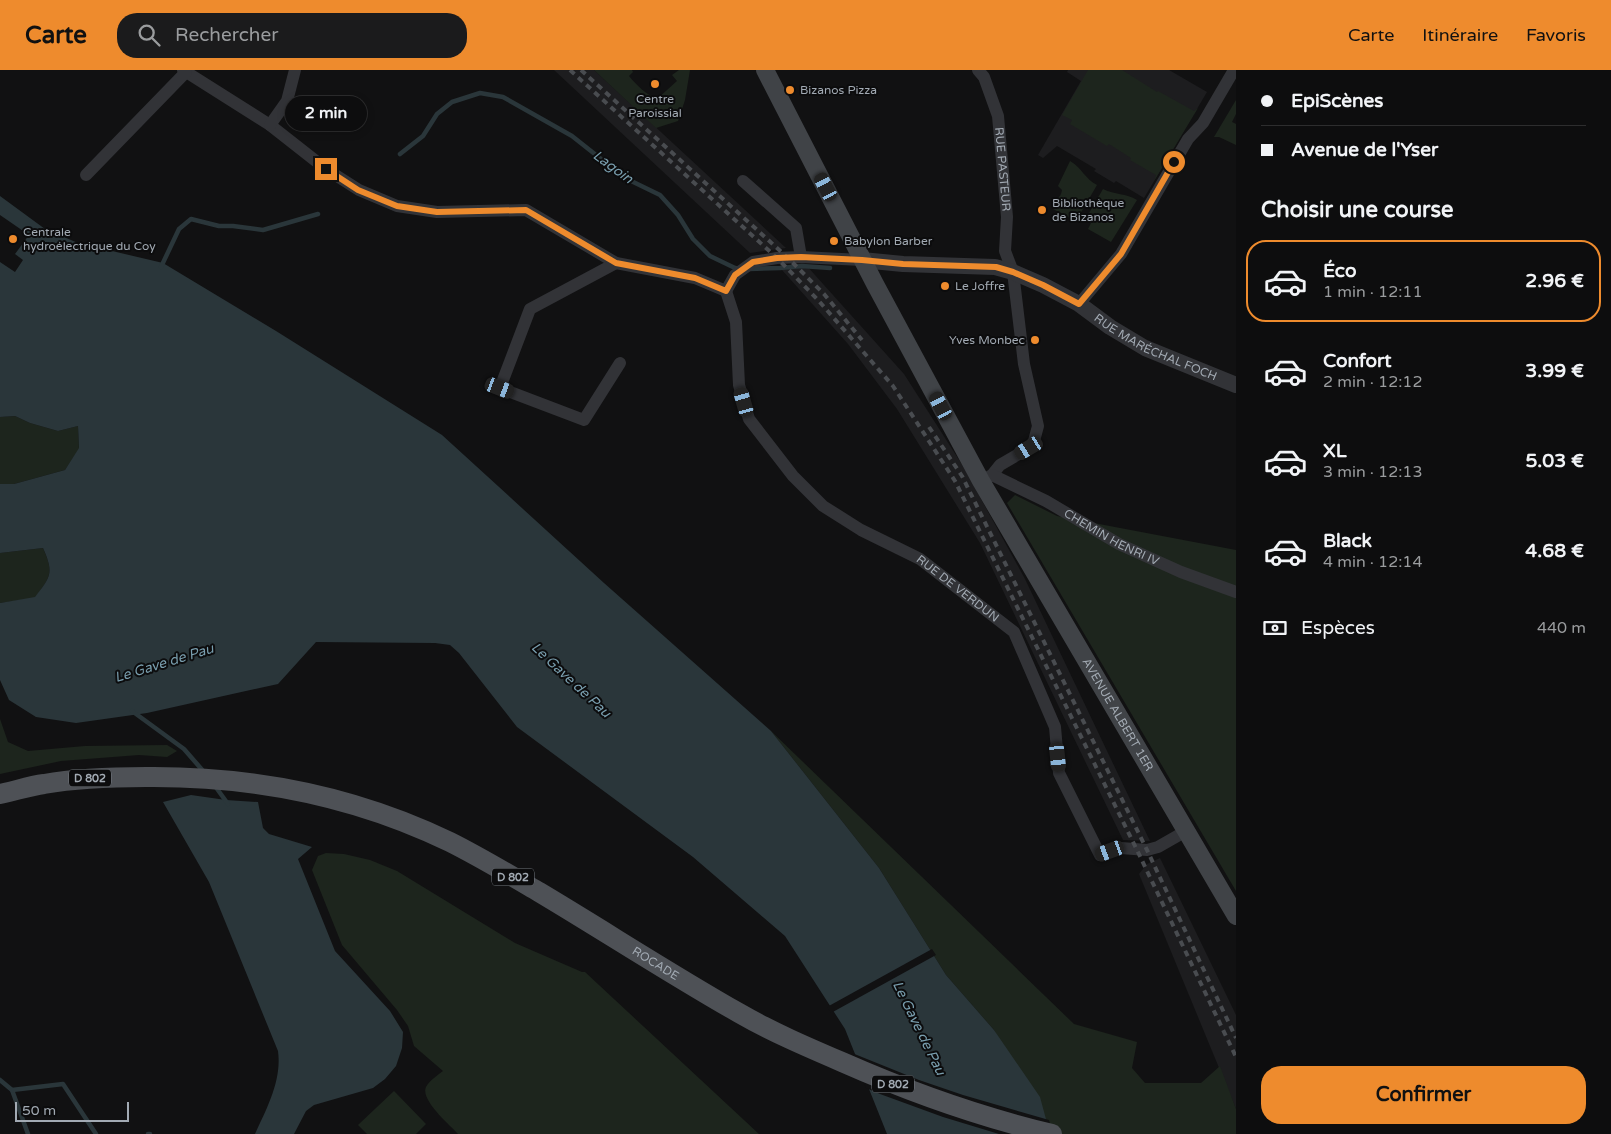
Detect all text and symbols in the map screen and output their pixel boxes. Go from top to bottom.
search box [117,13,467,58]
text: Carte [25,21,87,50]
icon: search [135,21,163,49]
text: Rechercher [175,24,278,46]
text: Carte [1348,24,1394,46]
text: Itinéraire [1422,24,1498,46]
text: Favoris [1526,24,1586,46]
marker: Centre Paroissial [649,78,661,90]
place label: Bizanos Pizza [800,83,877,97]
marker: Bizanos Pizza [784,84,796,96]
text: EpiScènes [1291,90,1384,112]
place label: Centre Paroissial [628,92,682,120]
callout: 2 min [285,97,367,132]
text: 2 min [305,103,347,123]
street label: RUE PASTEUR [992,126,1013,212]
text: Avenue de l'Yser [1291,139,1438,161]
water label: Lagoin [590,147,637,187]
route start [1163,151,1185,173]
route end [315,158,337,180]
car [812,170,839,204]
place label: Bibliothèque de Bizanos [1052,196,1125,224]
text: Choisir une course [1261,197,1454,223]
marker: Bibliothèque de Bizanos [1036,204,1048,216]
place label: Centrale hydroélectrique du Coy [23,225,156,253]
marker: Centrale hydroélectrique du Coy [7,233,19,245]
place label: Babylon Barber [844,234,933,248]
marker: Babylon Barber [828,235,840,247]
icon: car [1263,259,1308,304]
text: Éco [1323,260,1356,282]
text: 2.96 € [1525,270,1584,292]
place label: Le Joffre [955,279,1005,293]
marker: Le Joffre [939,280,951,292]
text: 1 min · 12:11 [1323,282,1422,302]
street label: RUE MARÉCHAL FOCH [1092,311,1219,384]
place label: Yves Monbec [949,333,1025,347]
marker: Yves Monbec [1029,334,1041,346]
icon: car [1263,349,1308,394]
text: Confort [1323,350,1392,372]
text: 3.99 € [1525,360,1584,382]
text: 2 min · 12:12 [1323,372,1422,392]
car [483,376,516,400]
car [732,386,755,418]
car [927,389,954,423]
car [1012,434,1045,462]
icon: car [1263,439,1308,484]
text: XL [1323,440,1347,462]
text: 5.03 € [1526,450,1584,472]
text: 3 min · 12:13 [1323,462,1422,482]
street label: CHEMIN HENRI IV [1061,506,1162,569]
icon: car [1263,529,1308,574]
text: Black [1323,530,1372,552]
text: 4.68 € [1525,540,1584,562]
street label: RUE DE VERDUN [914,552,1002,625]
text: 4 min · 12:14 [1323,552,1422,572]
icon: cash [1261,614,1289,642]
text: Espèces [1301,617,1375,639]
text: 440 m [1537,618,1586,638]
water label: Le Gave de Pau [112,639,217,686]
water label: Le Gave de Pau [528,639,615,722]
street label: AVENUE ALBERT 1ER [1079,656,1156,774]
car [1048,741,1067,773]
road number: D 802 [69,770,111,786]
car [1093,839,1126,863]
road number: D 802 [492,869,534,886]
street label: ROCADE [630,944,682,983]
water label: Le Gave de Pau [889,978,950,1079]
button: Confirmer [1261,1066,1586,1124]
road number: D 802 [872,1076,914,1092]
scale bar [15,1099,129,1122]
text: 50 m [22,1102,56,1119]

